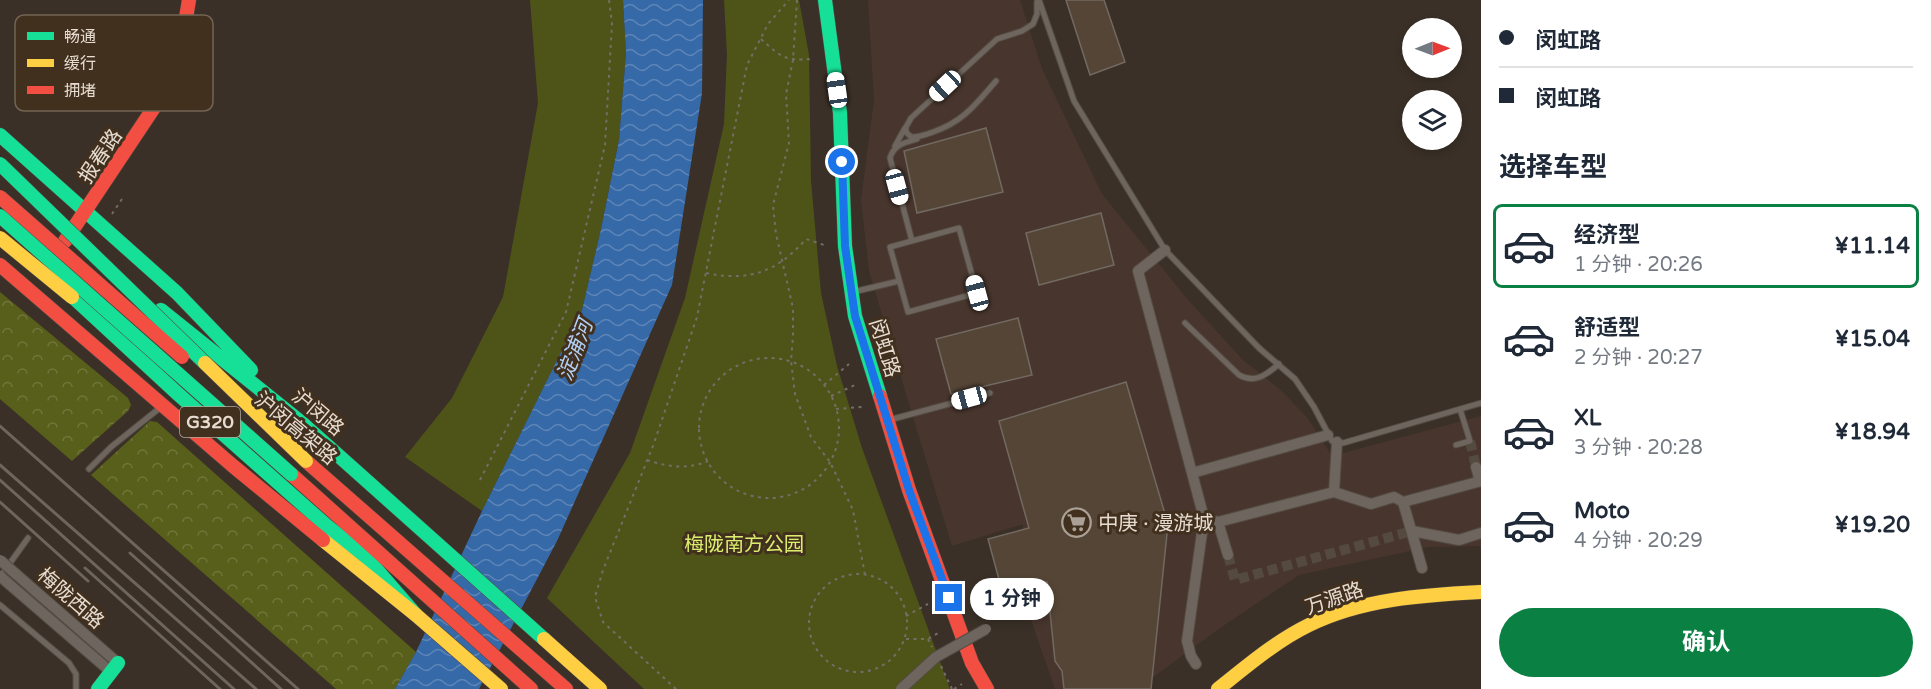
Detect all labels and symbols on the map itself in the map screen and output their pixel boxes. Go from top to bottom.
legend [15,15,213,111]
north arrow [1402,18,1462,78]
text: 畅通 [64,27,96,47]
text: 缓行 [64,54,96,74]
car [926,67,964,105]
car [826,71,848,109]
text: 拥堵 [64,81,96,101]
street label: 报春路 [74,125,128,188]
route start [828,148,855,175]
car [884,167,910,207]
car [964,273,990,313]
water label: 淀浦河 [553,313,600,384]
street label: 闵虹路 [864,316,904,380]
street label: 沪闵路 [287,384,348,441]
car [949,385,989,411]
street label: 沪闵高架路 [249,387,341,470]
road number: G320 [180,407,240,437]
supermarket icon: 中庚 · 漫游城 [1061,507,1093,539]
place label: 中庚 · 漫游城 [1098,512,1214,536]
park label: 梅陇南方公园 [684,533,804,557]
street label: 梅陇西路 [32,563,108,634]
callout: 1 分钟 [970,577,1054,619]
street label: 万源路 [1302,578,1367,620]
route end [935,584,962,611]

